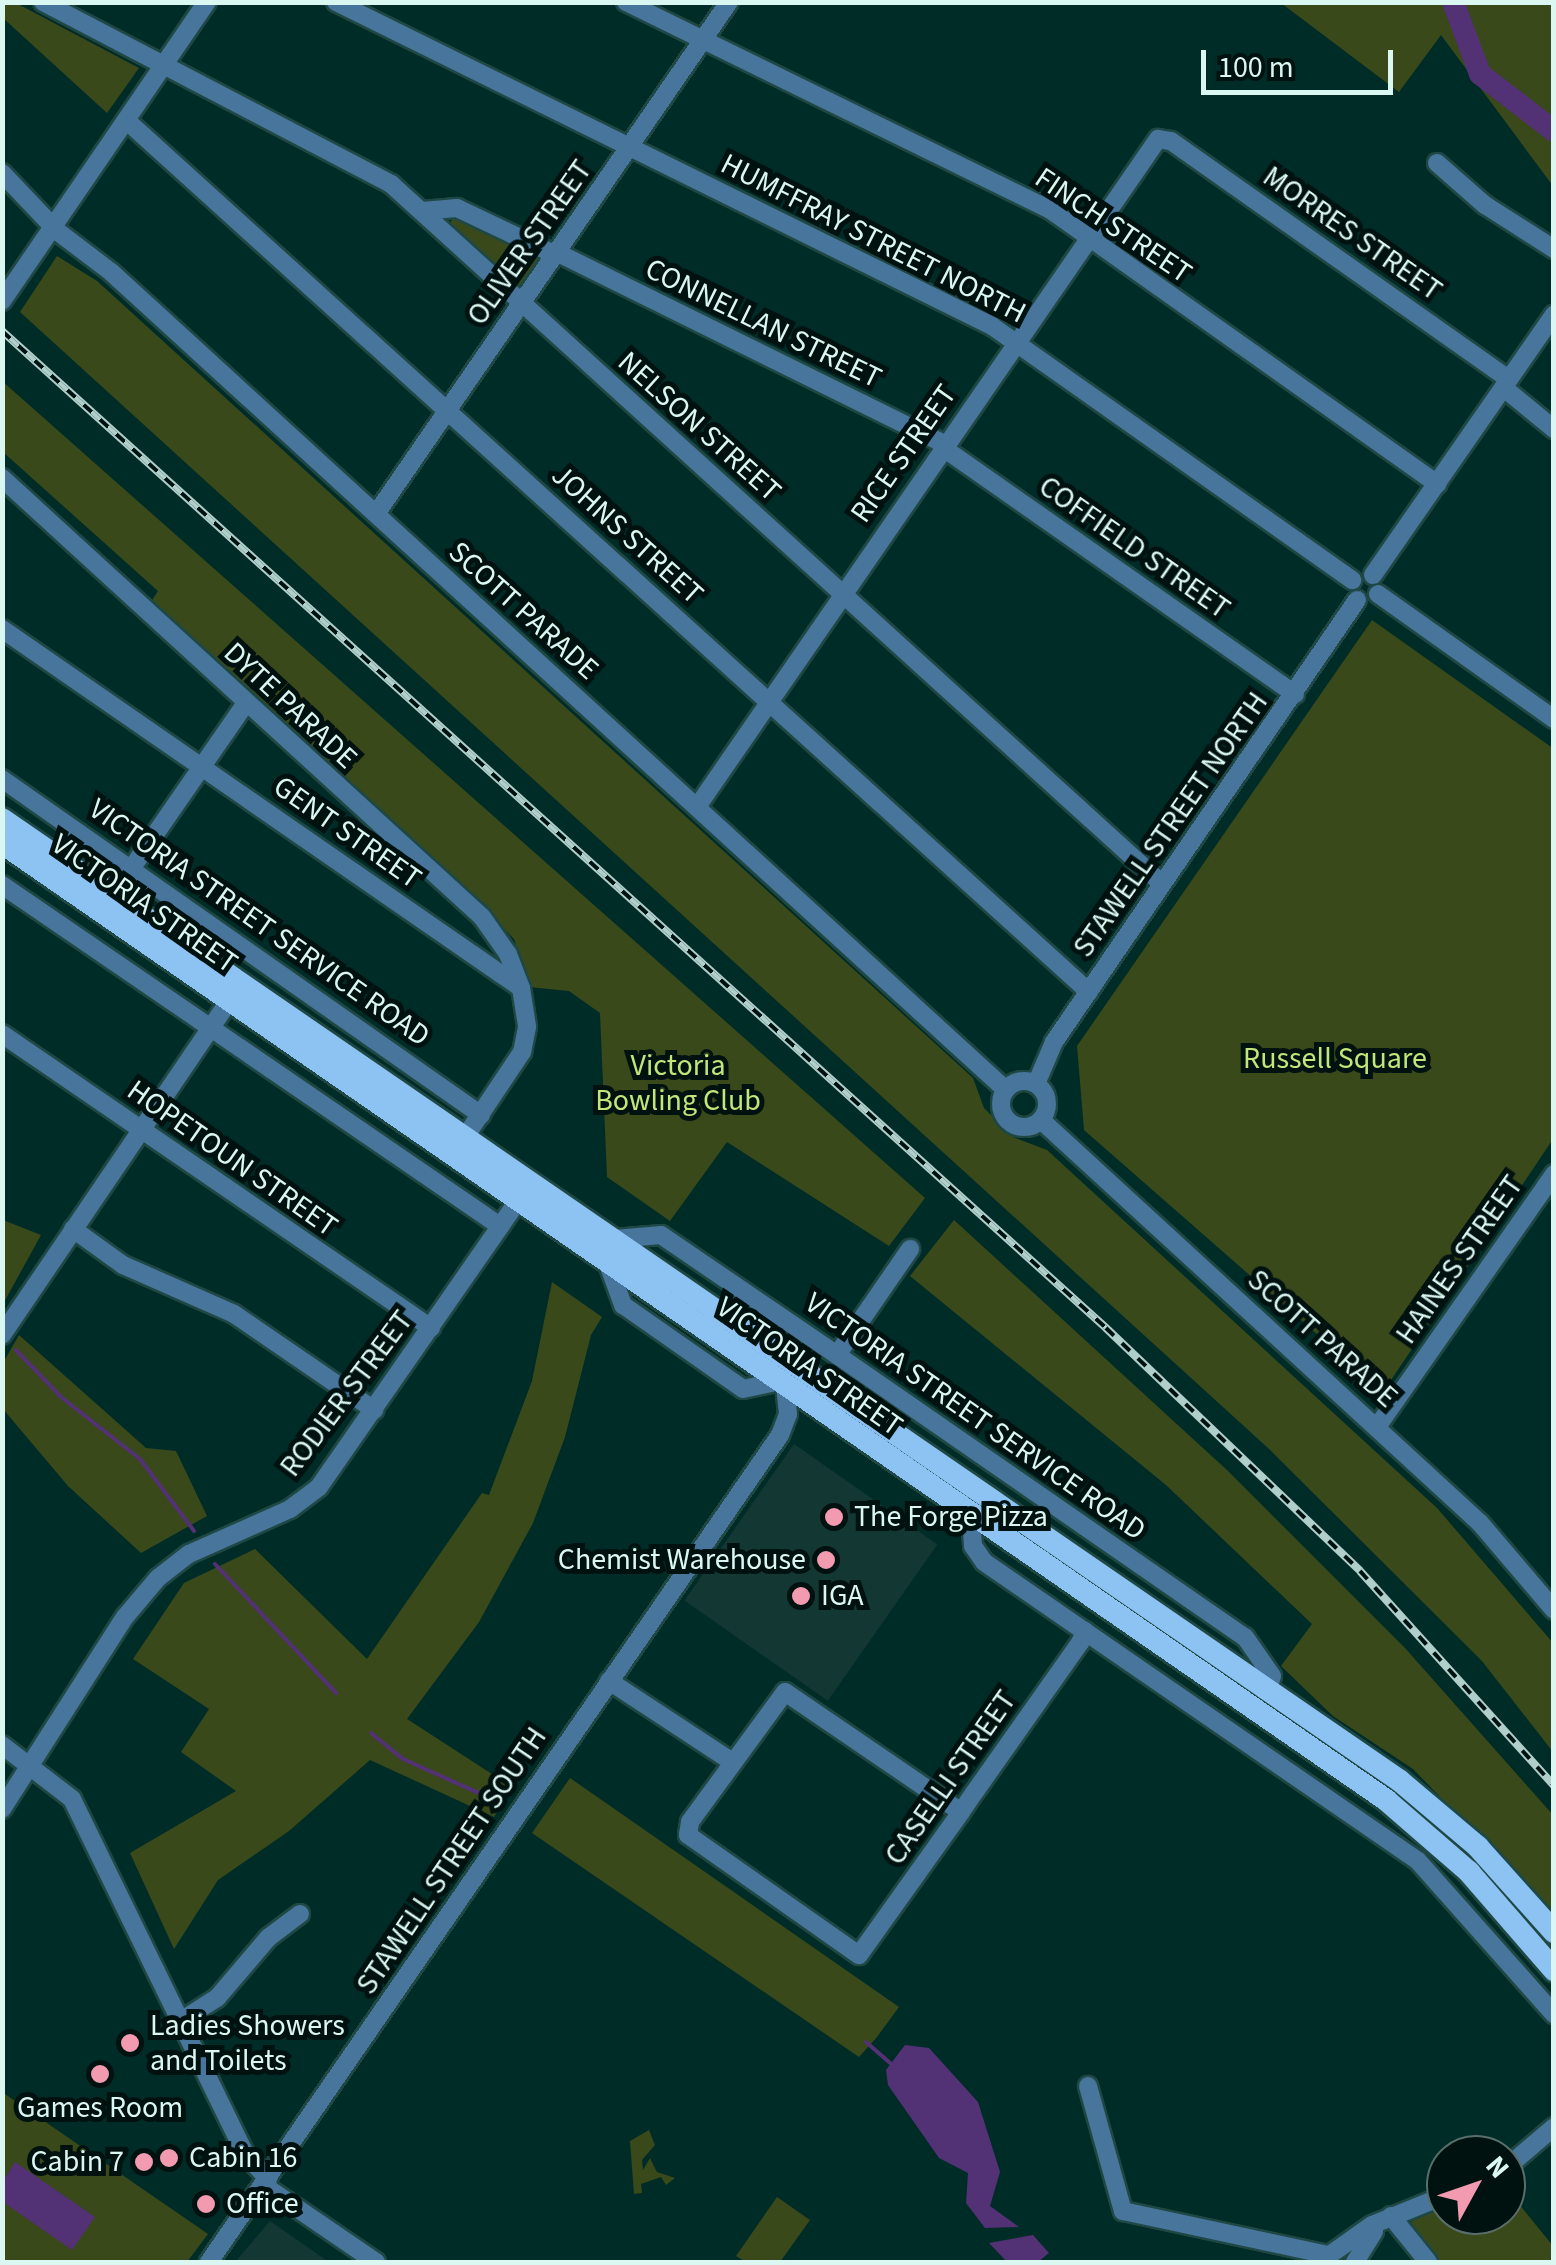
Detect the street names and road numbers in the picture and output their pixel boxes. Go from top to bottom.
street label: HUMFFRAY STREET NORTH [715,146,1031,332]
street label: OLIVER STREET [460,154,600,332]
street label: MORRES STREET [1256,159,1448,309]
street label: FINCH STREET [1028,160,1198,292]
street label: CONNELLAN STREET [639,251,887,397]
street label: NELSON STREET [610,344,788,510]
street label: RICE STREET [843,378,965,530]
street label: JOHNS STREET [544,458,710,612]
street label: COFFIELD STREET [1032,469,1236,627]
street label: SCOTT PARADE [441,534,605,688]
street label: DYTE PARADE [216,635,364,777]
street label: STAWELL STREET NORTH [1066,686,1276,964]
street label: GENT STREET [266,769,428,897]
street label: VICTORIA STREET SERVICE ROAD [82,791,436,1055]
street label: VICTORIA STREET [44,827,244,981]
street label: HOPETOUN STREET [120,1073,344,1245]
street label: HAINES STREET [1389,1169,1531,1351]
street label: SCOTT PARADE [1240,1262,1404,1416]
street label: VICTORIA STREET SERVICE ROAD [798,1285,1152,1549]
street label: VICTORIA STREET [709,1290,909,1444]
street label: RODIER STREET [273,1304,421,1484]
street label: CASELLI STREET [878,1684,1024,1872]
street label: STAWELL STREET SOUTH [349,1721,555,2001]

